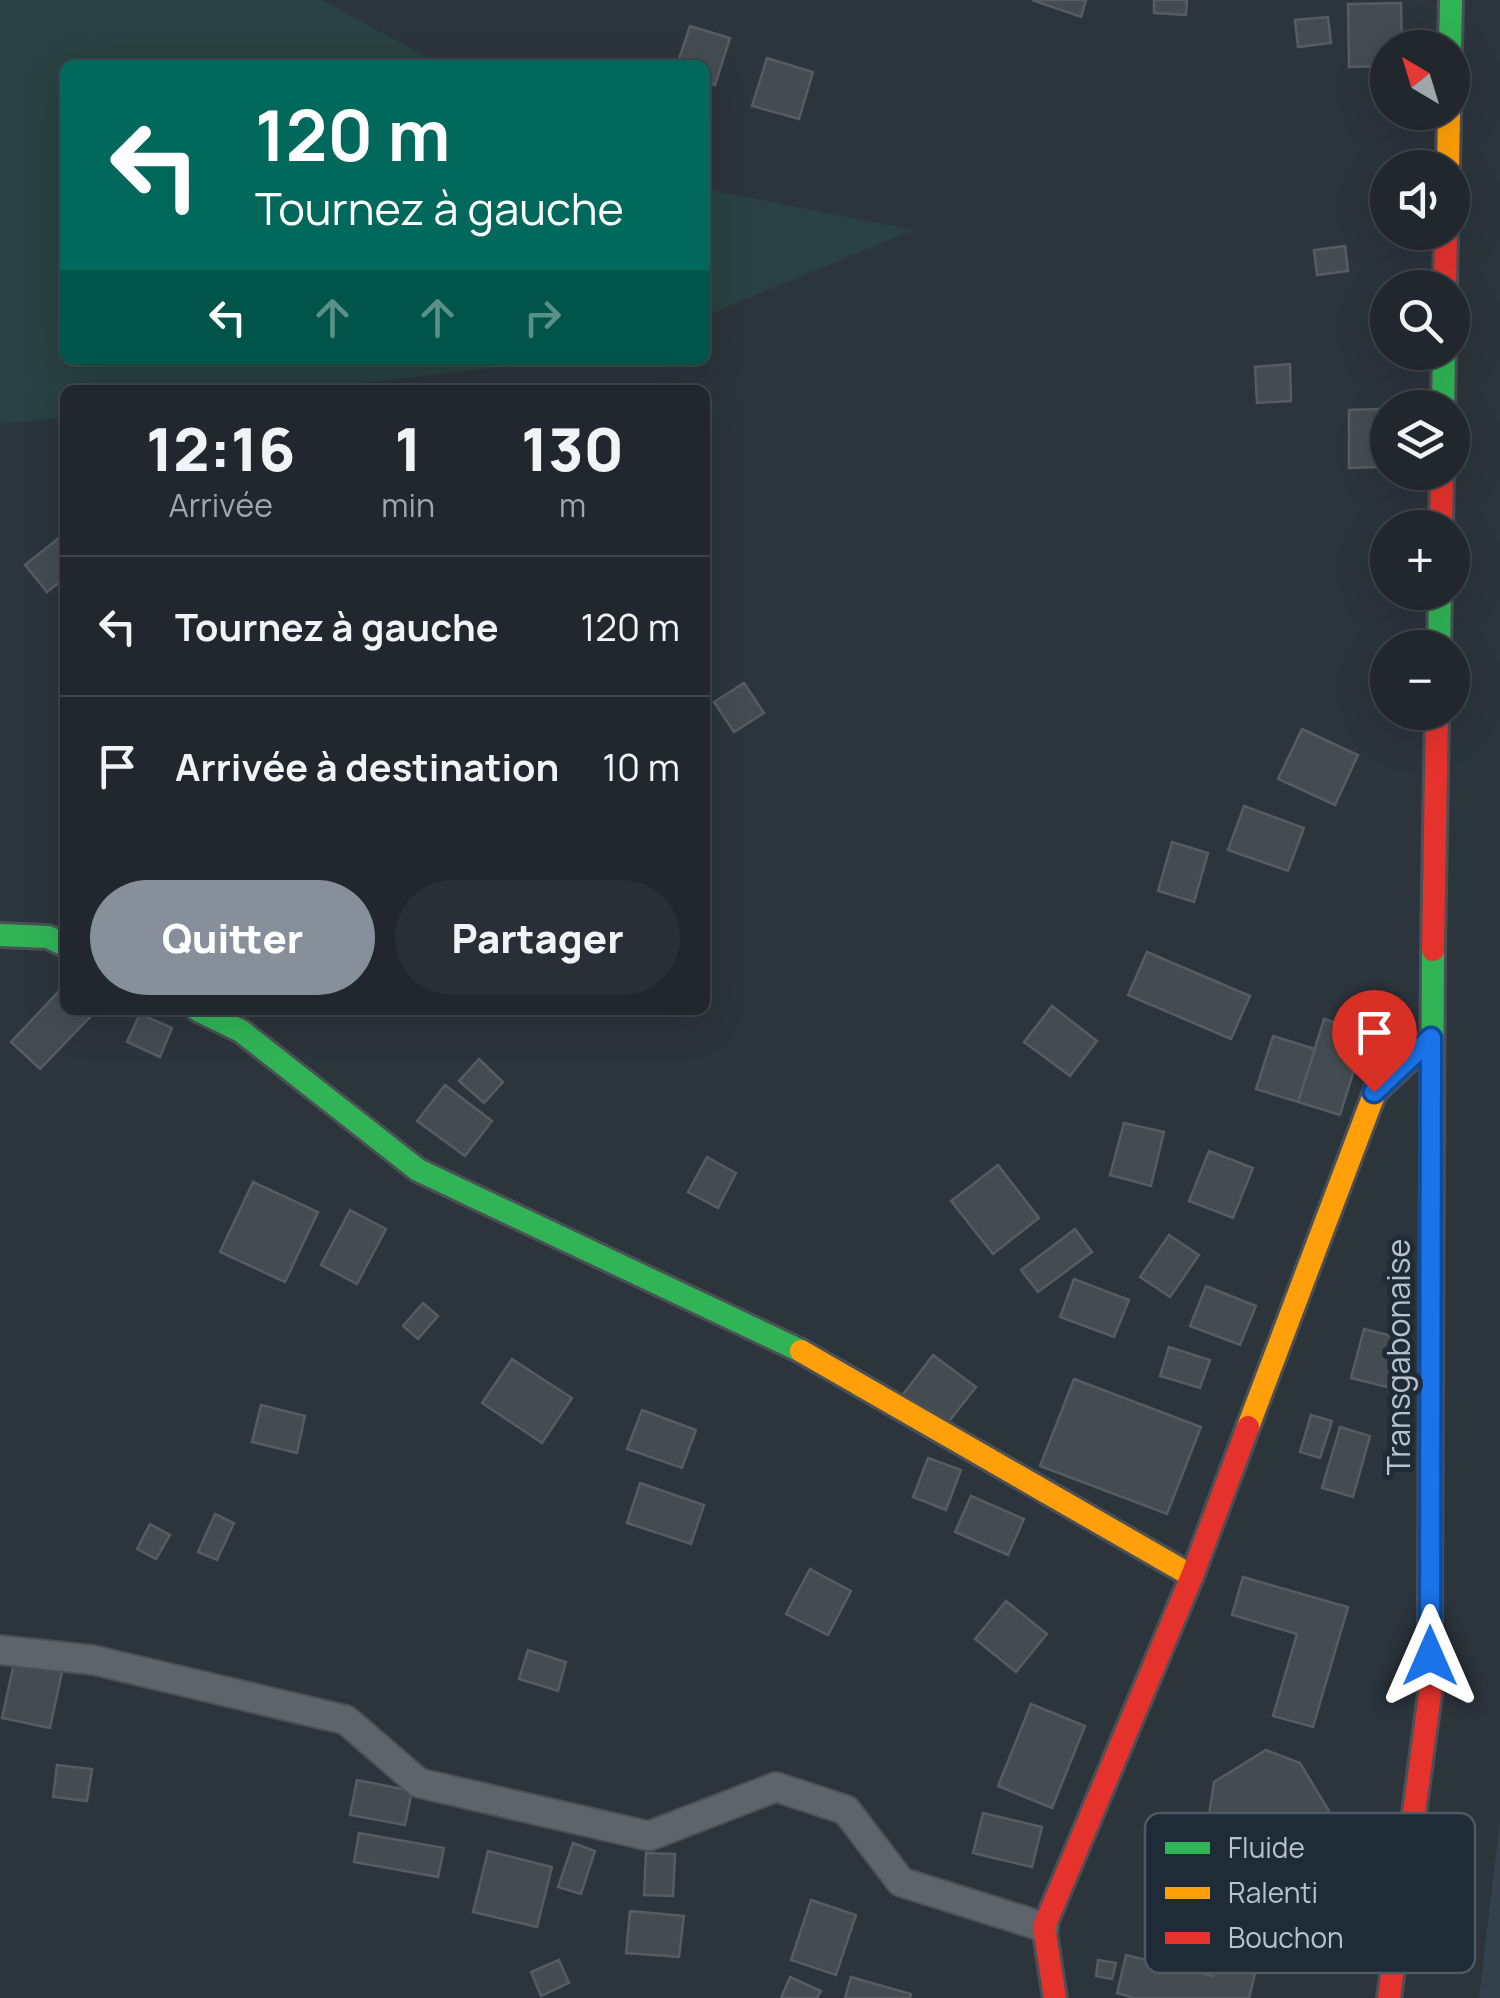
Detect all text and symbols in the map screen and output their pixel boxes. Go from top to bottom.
north arrow [1370,30,1470,130]
map controls [1370,30,1470,730]
text: 120 m [255,86,450,182]
icon: left [90,100,220,230]
button: sound [1370,150,1470,250]
text: Tournez à gauche [255,177,624,239]
button: search [1370,270,1470,370]
icon: left [200,290,255,345]
icon: ahead [305,290,360,345]
icon: ahead [410,290,465,345]
icon: right [515,290,570,345]
button: layers [1370,390,1470,490]
text: 12:16 [146,407,295,489]
text: 1 [395,407,422,489]
text: 130 [521,407,624,489]
text: Arrivée [168,483,273,527]
text: min [381,483,435,527]
text: m [559,483,586,527]
button: + [1370,510,1470,610]
icon: left [90,599,145,654]
text: Tournez à gauche [175,600,499,652]
text: 120 m [581,600,680,652]
button: − [1370,630,1470,730]
icon: arrive [90,739,145,794]
text: Arrivée à destination [175,740,559,792]
text: 10 m [602,740,680,792]
button: Quitter [90,880,375,995]
button: Partager [395,880,680,995]
pin [1332,990,1417,1093]
icon: arrive [1347,1005,1402,1060]
street label: Transgabonaise [1376,1239,1420,1475]
position arrow [1378,1604,1482,1708]
legend [1145,1813,1475,1973]
text: Fluide [1228,1828,1305,1866]
text: Ralenti [1228,1873,1318,1911]
text: Bouchon [1228,1918,1344,1956]

